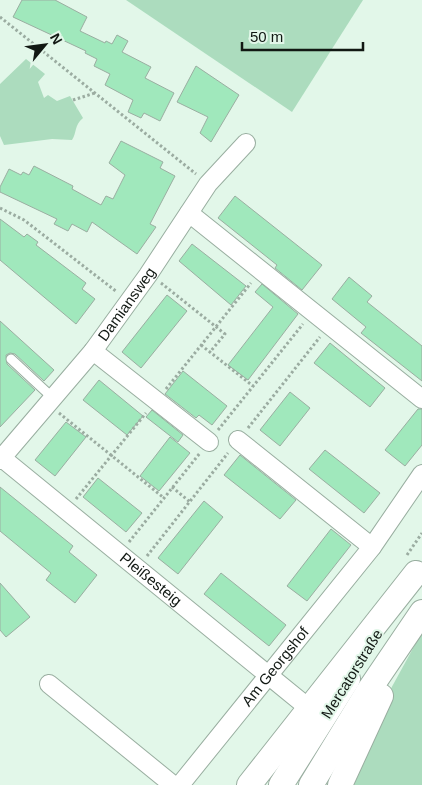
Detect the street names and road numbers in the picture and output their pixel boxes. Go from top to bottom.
street label: Damiansweg [94,264,159,344]
street label: Pleißesteig [117,549,185,609]
street label: Am Georgshof [238,623,313,709]
street label: Mercatorstraße [317,626,386,721]

